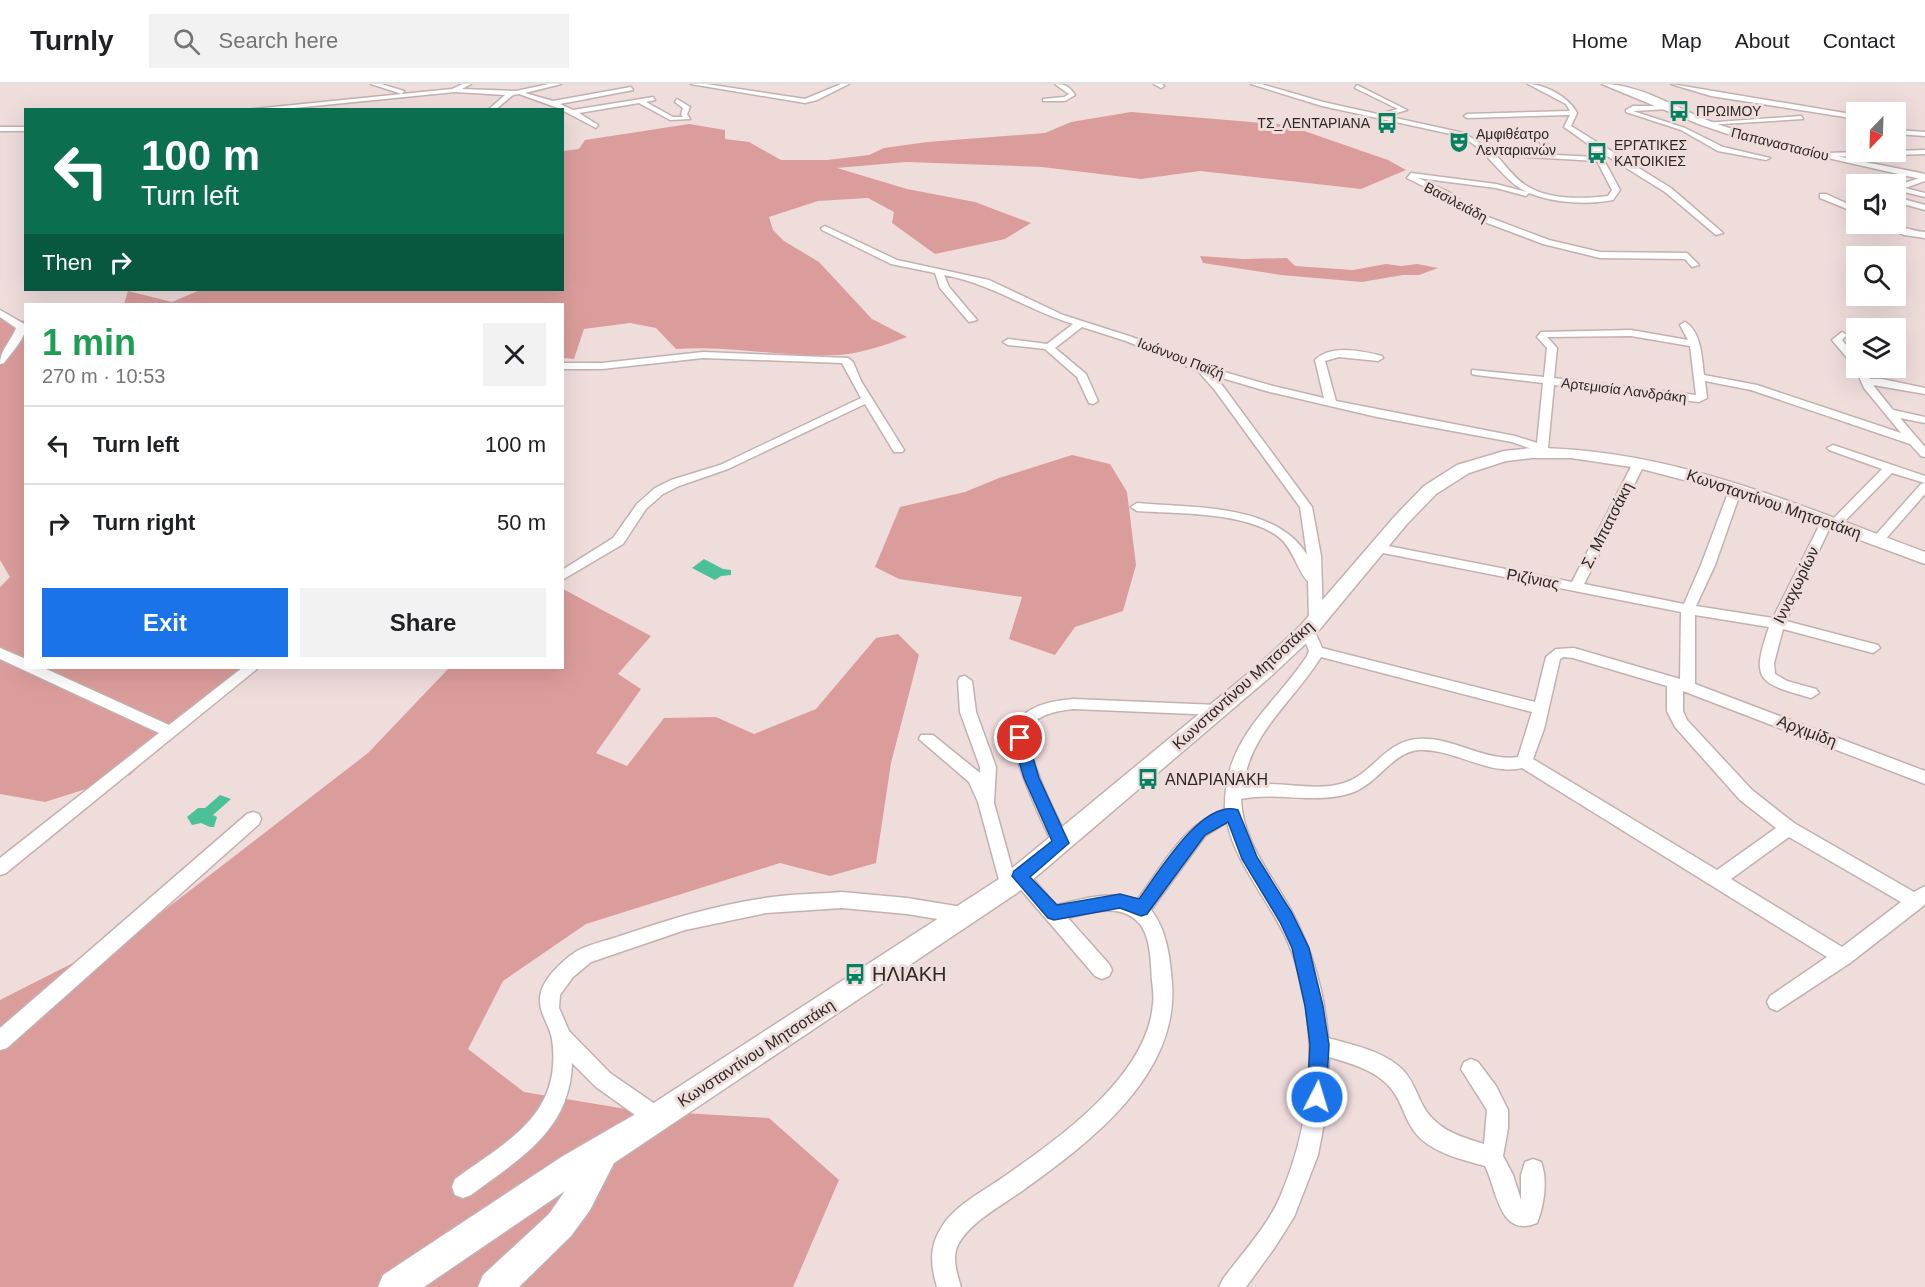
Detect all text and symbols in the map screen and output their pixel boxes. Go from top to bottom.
search box [149,14,569,68]
text: Turnly [30,25,113,56]
icon: search [170,25,203,58]
text: Search here [218,28,338,53]
text: Home [1572,29,1628,52]
text: Map [1661,29,1702,52]
text: About [1735,29,1790,52]
text: Contact [1823,29,1895,52]
bus stop icon: ΠΡΩΙΜΟΥ [1667,99,1691,123]
north arrow [1846,102,1906,162]
map controls [1846,102,1906,378]
place label: ΠΡΩΙΜΟΥ [1696,103,1762,119]
bus stop icon: ΤΣ_ΛΕΝΤΑΡΙΑΝΑ [1375,111,1399,135]
place label: ΤΣ_ΛΕΝΤΑΡΙΑΝΑ [1257,115,1371,131]
street label: Παπαναστασίου [1729,124,1831,164]
place label: Αμφιθέατρο Λενταριανών [1476,126,1556,158]
theatre icon: Αμφιθέατρο Λενταριανών [1447,130,1471,154]
icon: left [42,132,120,210]
text: 100 m [141,132,260,179]
place label: ΕΡΓΑΤΙΚΕΣ ΚΑΤΟΙΚΙΕΣ [1614,137,1688,169]
bus stop icon: ΕΡΓΑΤΙΚΕΣ ΚΑΤΟΙΚΙΕΣ [1585,141,1609,165]
button: sound [1846,174,1906,234]
street label: Βασιλειάδη [1422,179,1490,225]
text: Turn left [141,181,239,211]
icon: right [104,246,137,279]
button: search [1846,246,1906,306]
text: Then [42,250,92,275]
button: layers [1846,318,1906,378]
text: 1 min [42,322,136,363]
button: close [483,323,546,386]
street label: Ιωάννου Παϊζή [1136,334,1226,382]
text: 270 m · 10:53 [42,365,165,387]
street label: Αρτεμισία Λανδράκη [1560,374,1688,406]
icon: left [42,429,75,462]
text: Turn left [93,432,179,457]
text: 100 m [485,432,546,457]
street label: Κωνσταντίνου Μητσοτάκη [1685,466,1863,542]
street label: Σ. Μπατσάκη [1578,479,1636,571]
icon: right [42,507,75,540]
text: Turn right [93,510,195,535]
text: 50 m [497,510,546,535]
street label: Ινναχωρίων [1770,544,1822,626]
street label: Ριζίνιας [1505,566,1561,593]
button: Exit [42,588,288,657]
button: Share [300,588,546,657]
street label: Κωνσταντίνου Μητσοτάκη [1169,617,1317,753]
pin [994,712,1045,763]
street label: Αρχιμίδη [1775,712,1839,750]
icon: arrive [1003,721,1036,754]
bus stop icon: ΑΝΔΡΙΑΝΑΚΗ [1136,767,1160,791]
place label: ΑΝΔΡΙΑΝΑΚΗ [1165,771,1268,788]
bus stop icon: ΗΛΙΑΚΗ [843,962,867,986]
place label: ΗΛΙΑΚΗ [872,963,946,985]
street label: Κωνσταντίνου Μητσοτάκη [675,996,837,1110]
position arrow [1285,1065,1349,1129]

